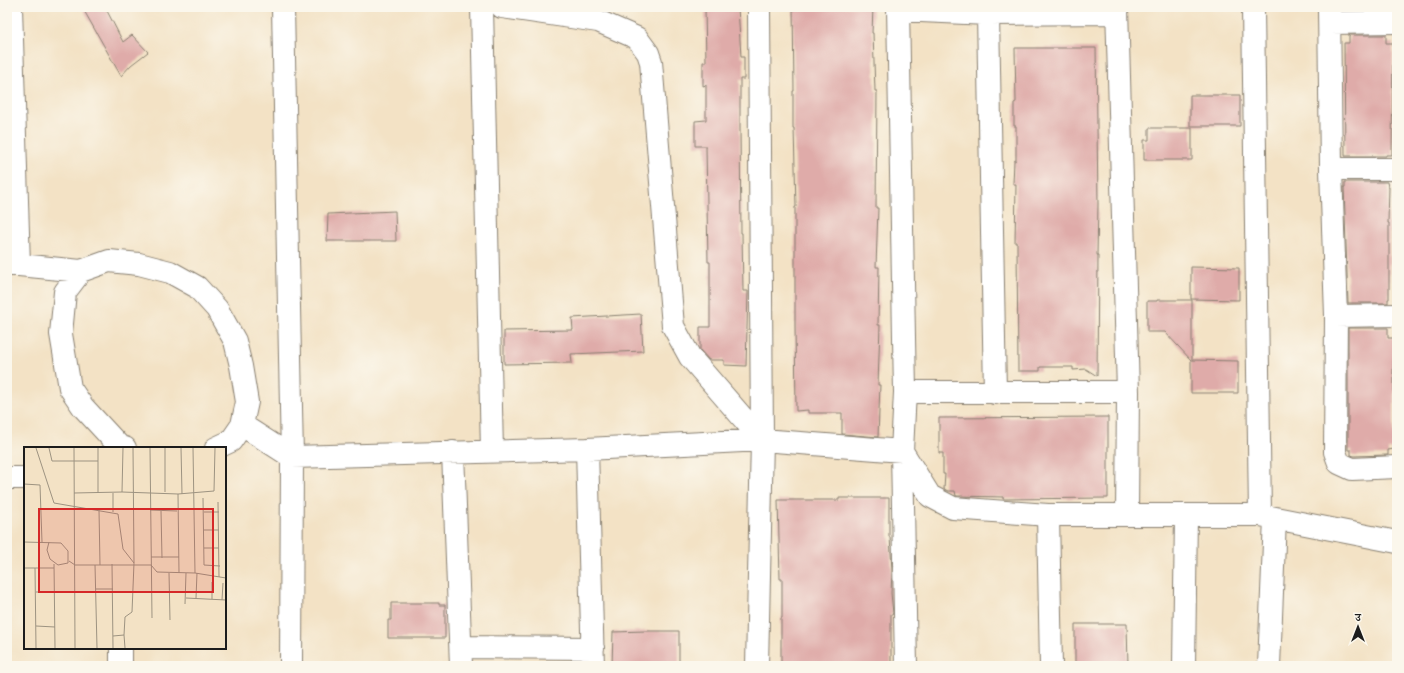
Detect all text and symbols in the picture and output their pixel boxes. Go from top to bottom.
inset map [24,447,226,649]
north arrow [1338,607,1378,647]
text: उ [1354,611,1362,625]

